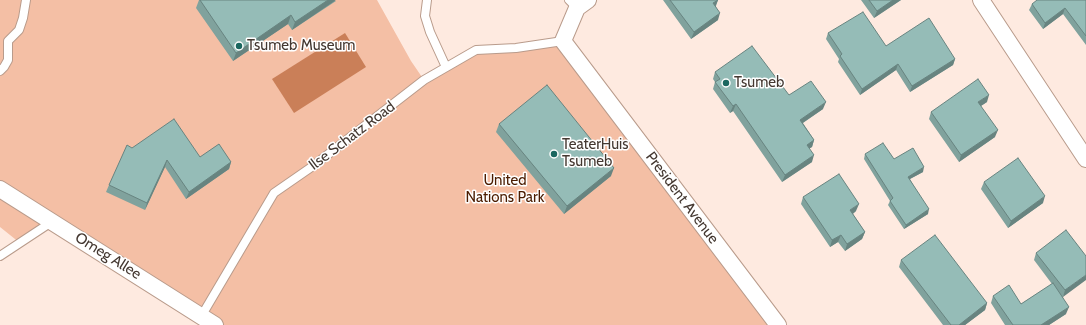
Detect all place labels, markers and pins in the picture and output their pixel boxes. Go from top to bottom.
place label: Tsumeb Museum [247,37,355,55]
marker: Tsumeb Museum [234,41,244,51]
place label: Tsumeb [734,74,784,92]
marker: Tsumeb [721,78,731,88]
place label: TeaterHuis Tsumeb [562,136,628,171]
marker: TeaterHuis Tsumeb [549,149,559,159]

